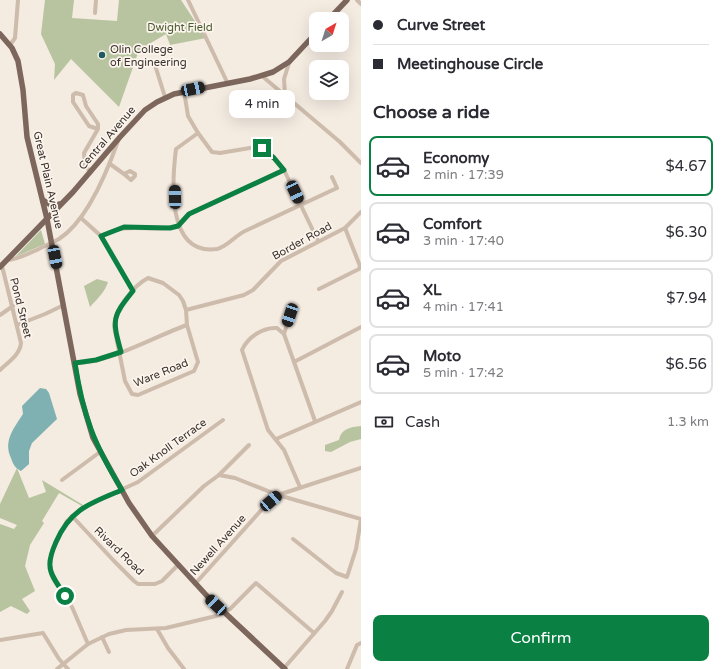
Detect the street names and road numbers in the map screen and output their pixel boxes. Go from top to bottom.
street label: Central Avenue [76,104,138,172]
street label: Great Plain Avenue [30,130,66,230]
street label: Border Road [270,219,334,263]
street label: Pond Street [7,276,35,340]
street label: Ware Road [132,356,190,390]
street label: Oak Knoll Terrace [127,416,209,480]
street label: Newell Avenue [187,512,249,578]
street label: Rivard Road [91,524,147,578]

